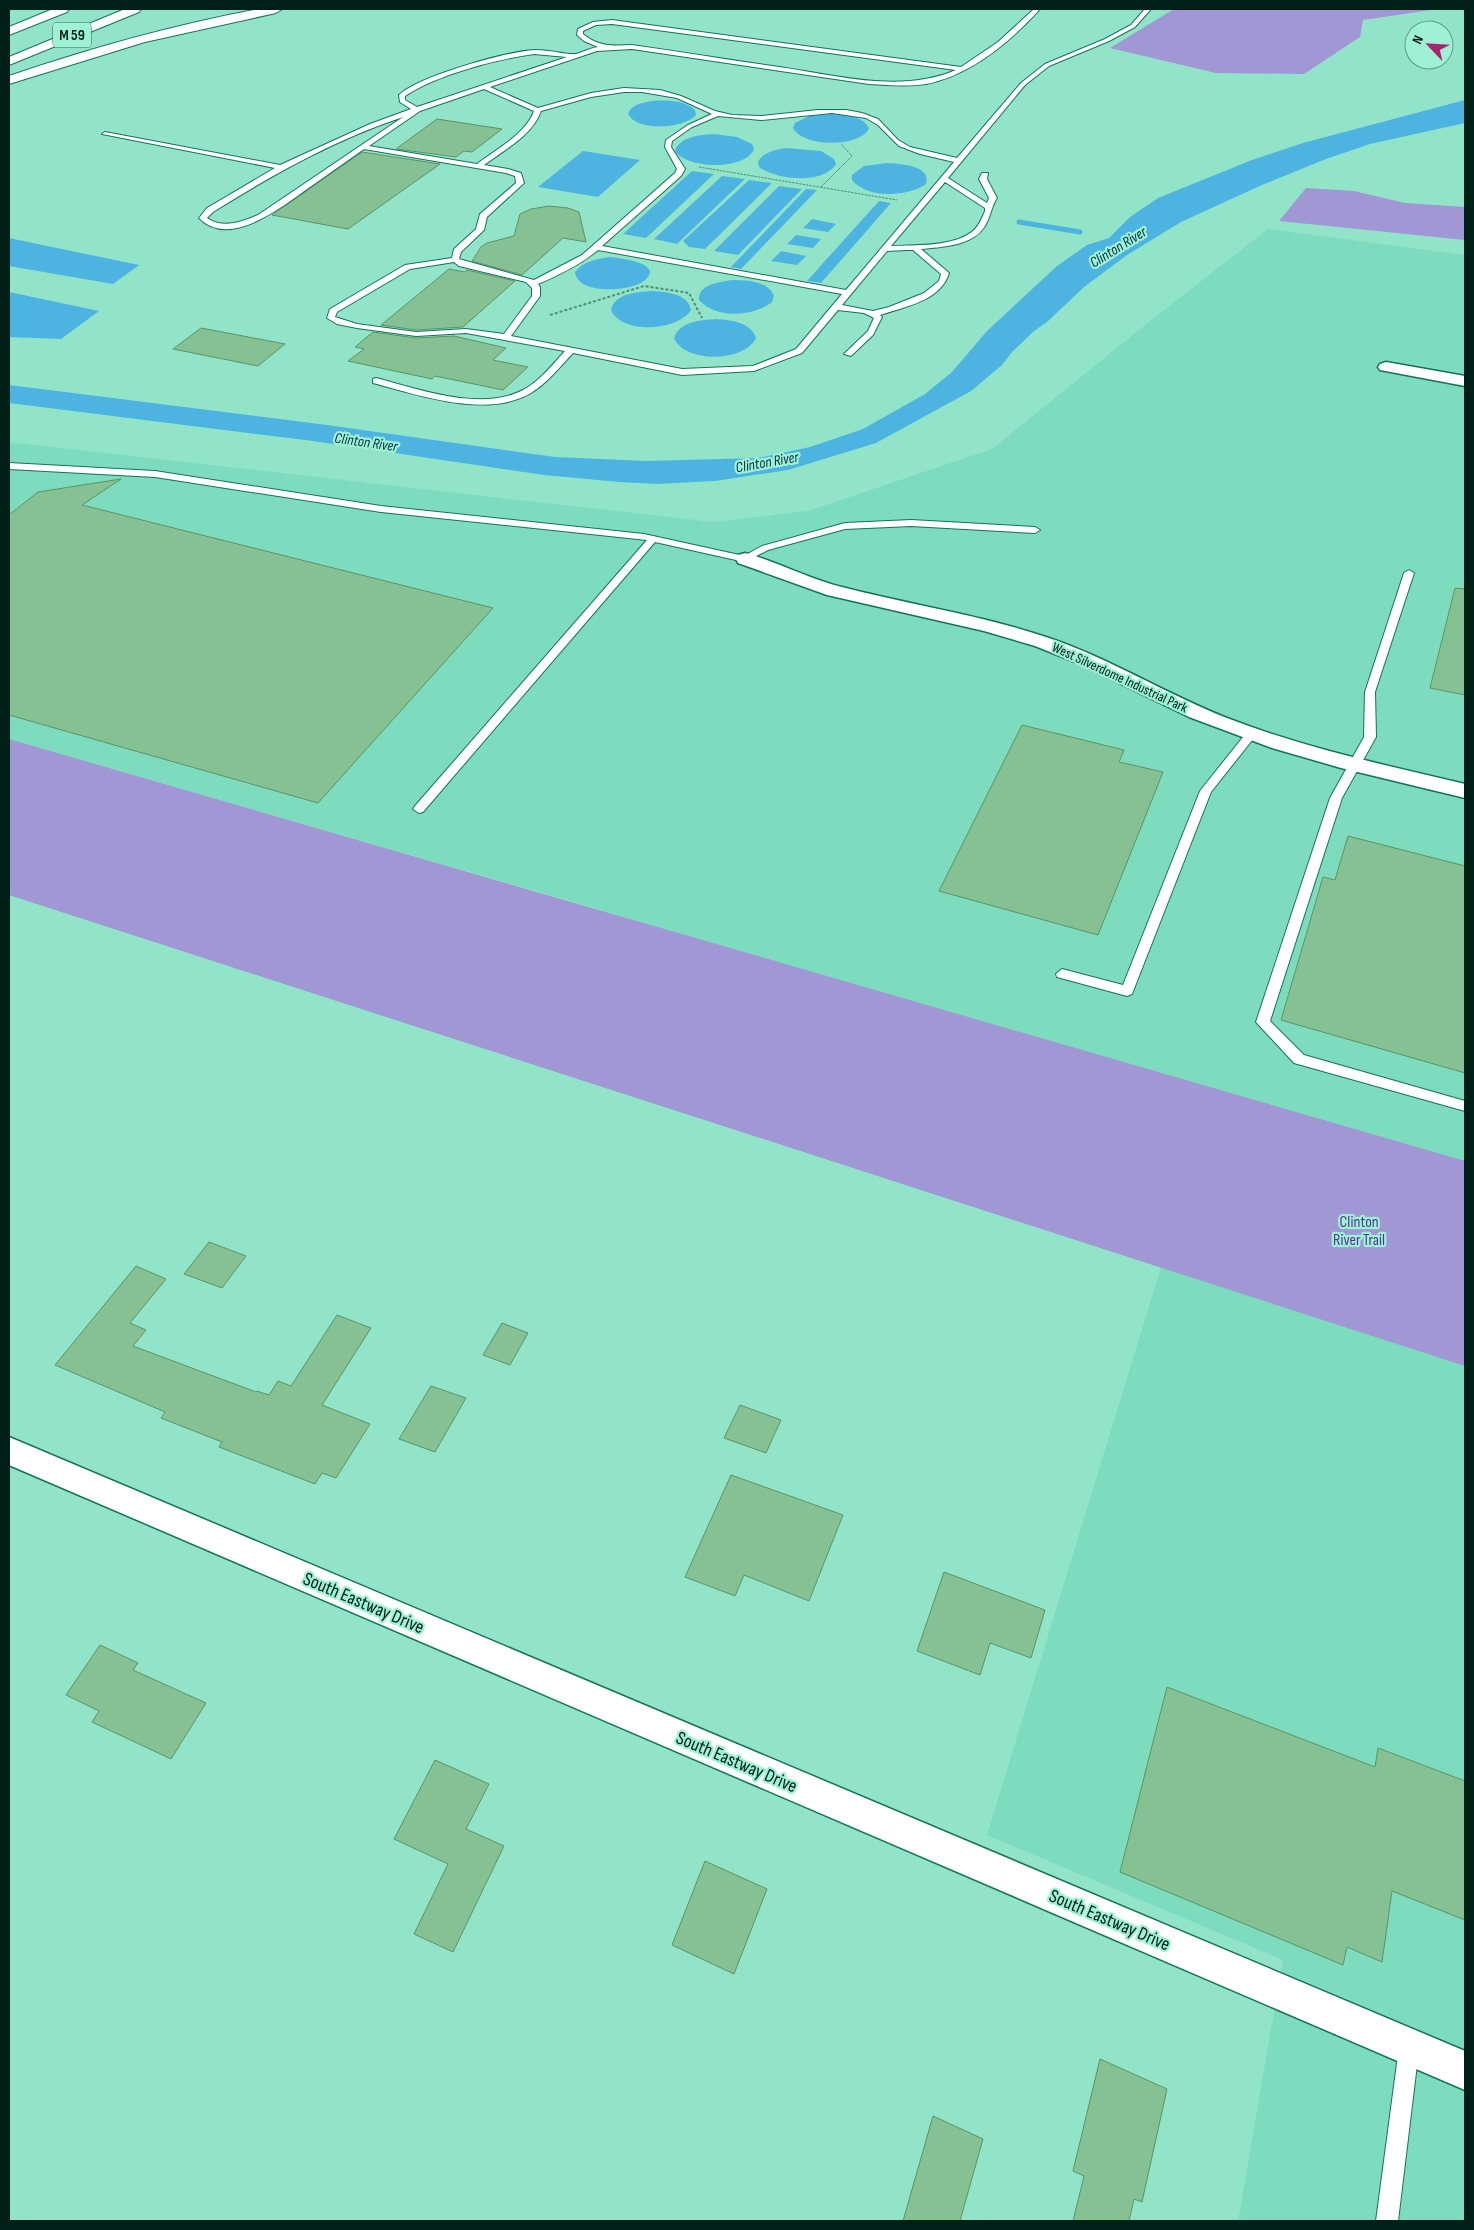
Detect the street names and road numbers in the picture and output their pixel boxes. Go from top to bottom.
road number: M 59 [53,22,91,48]
street label: West Silverdome Industrial Park [1049,639,1191,717]
street label: South Eastway Drive [299,1567,428,1639]
street label: South Eastway Drive [672,1726,801,1798]
street label: South Eastway Drive [1045,1884,1174,1956]

